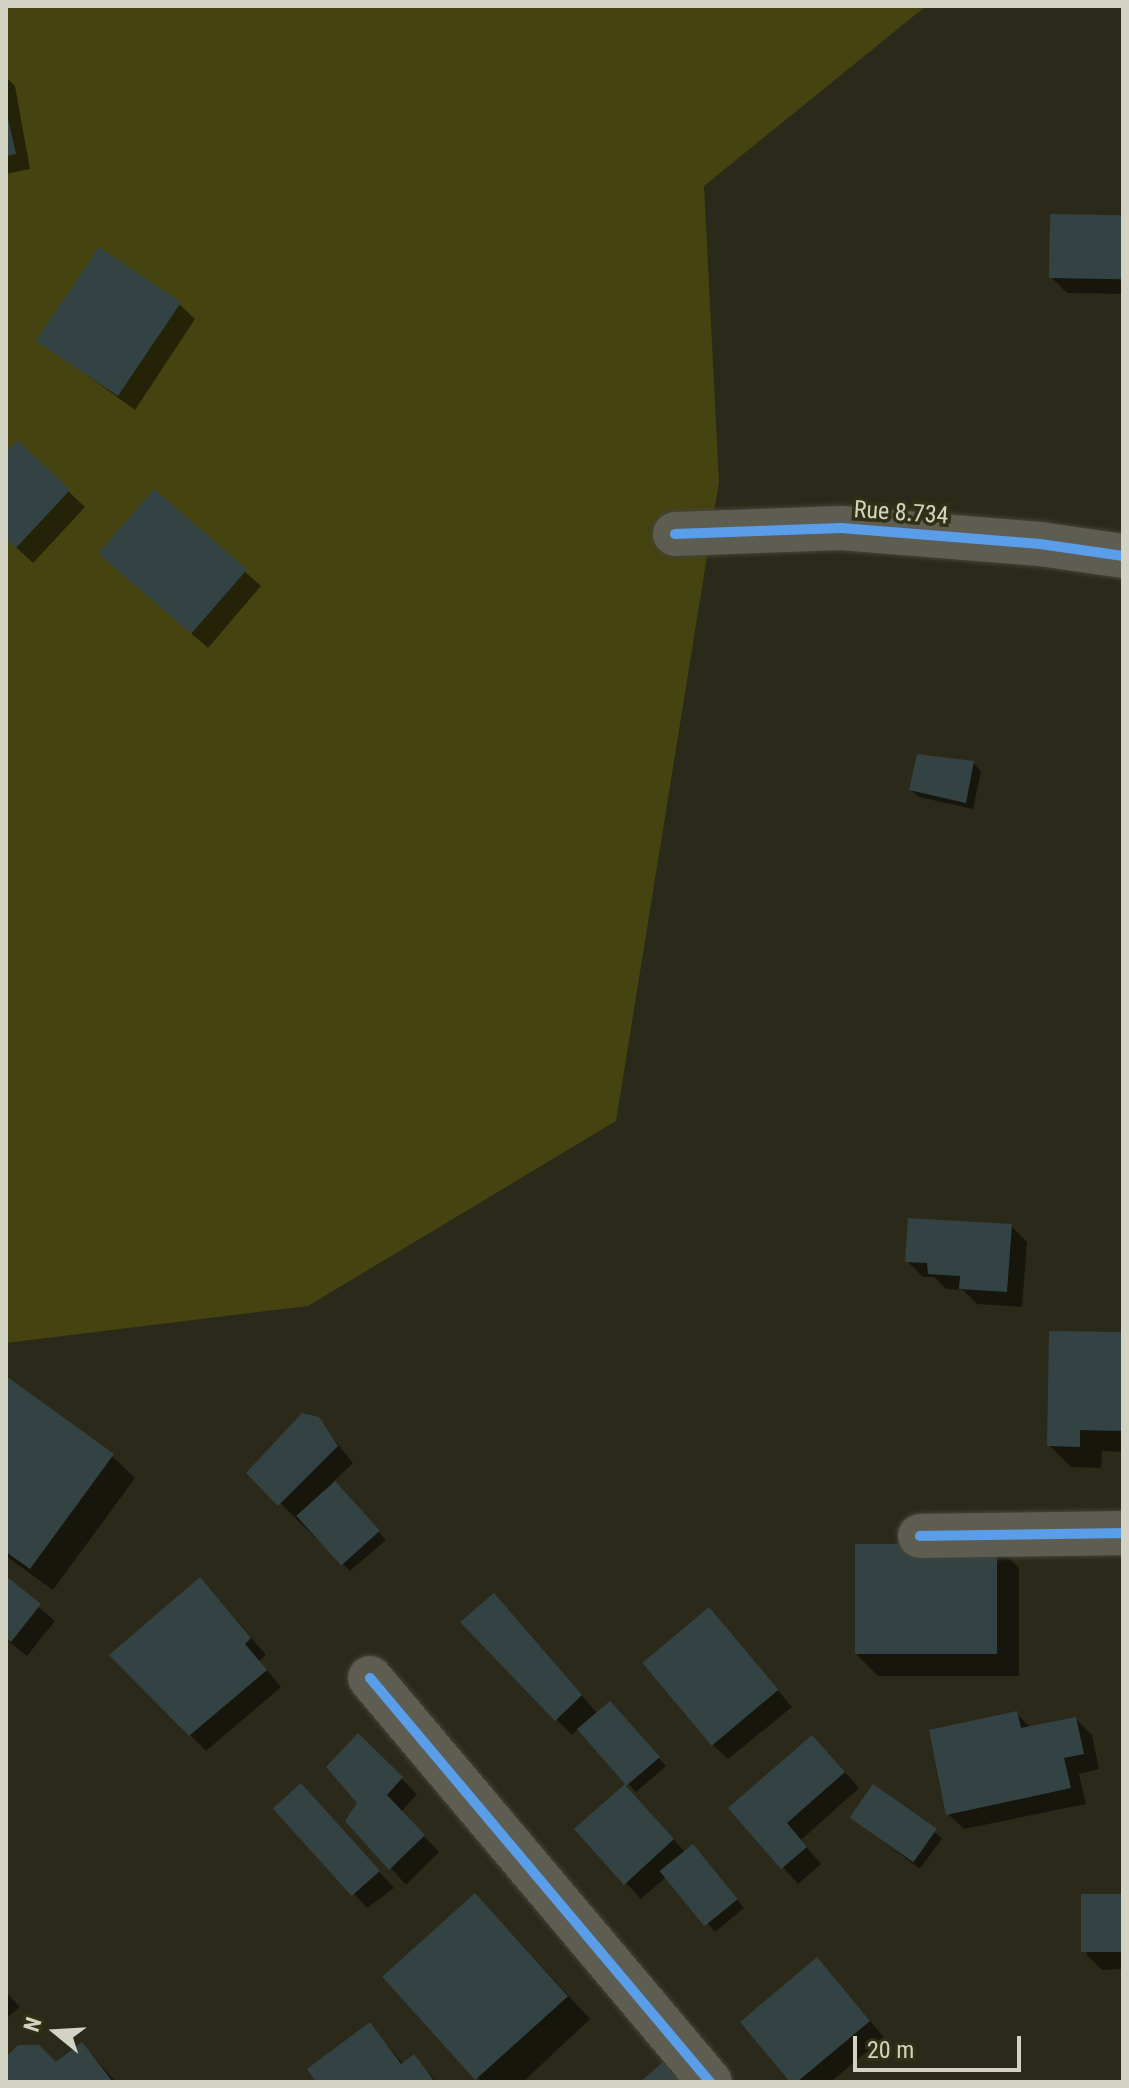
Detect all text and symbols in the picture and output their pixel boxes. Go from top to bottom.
street label: Rue 8.734 [853,495,949,531]
north arrow [16,1992,96,2072]
text: N [19,2014,47,2035]
scale bar [857,2020,1025,2070]
text: 20 m [867,2036,914,2064]

